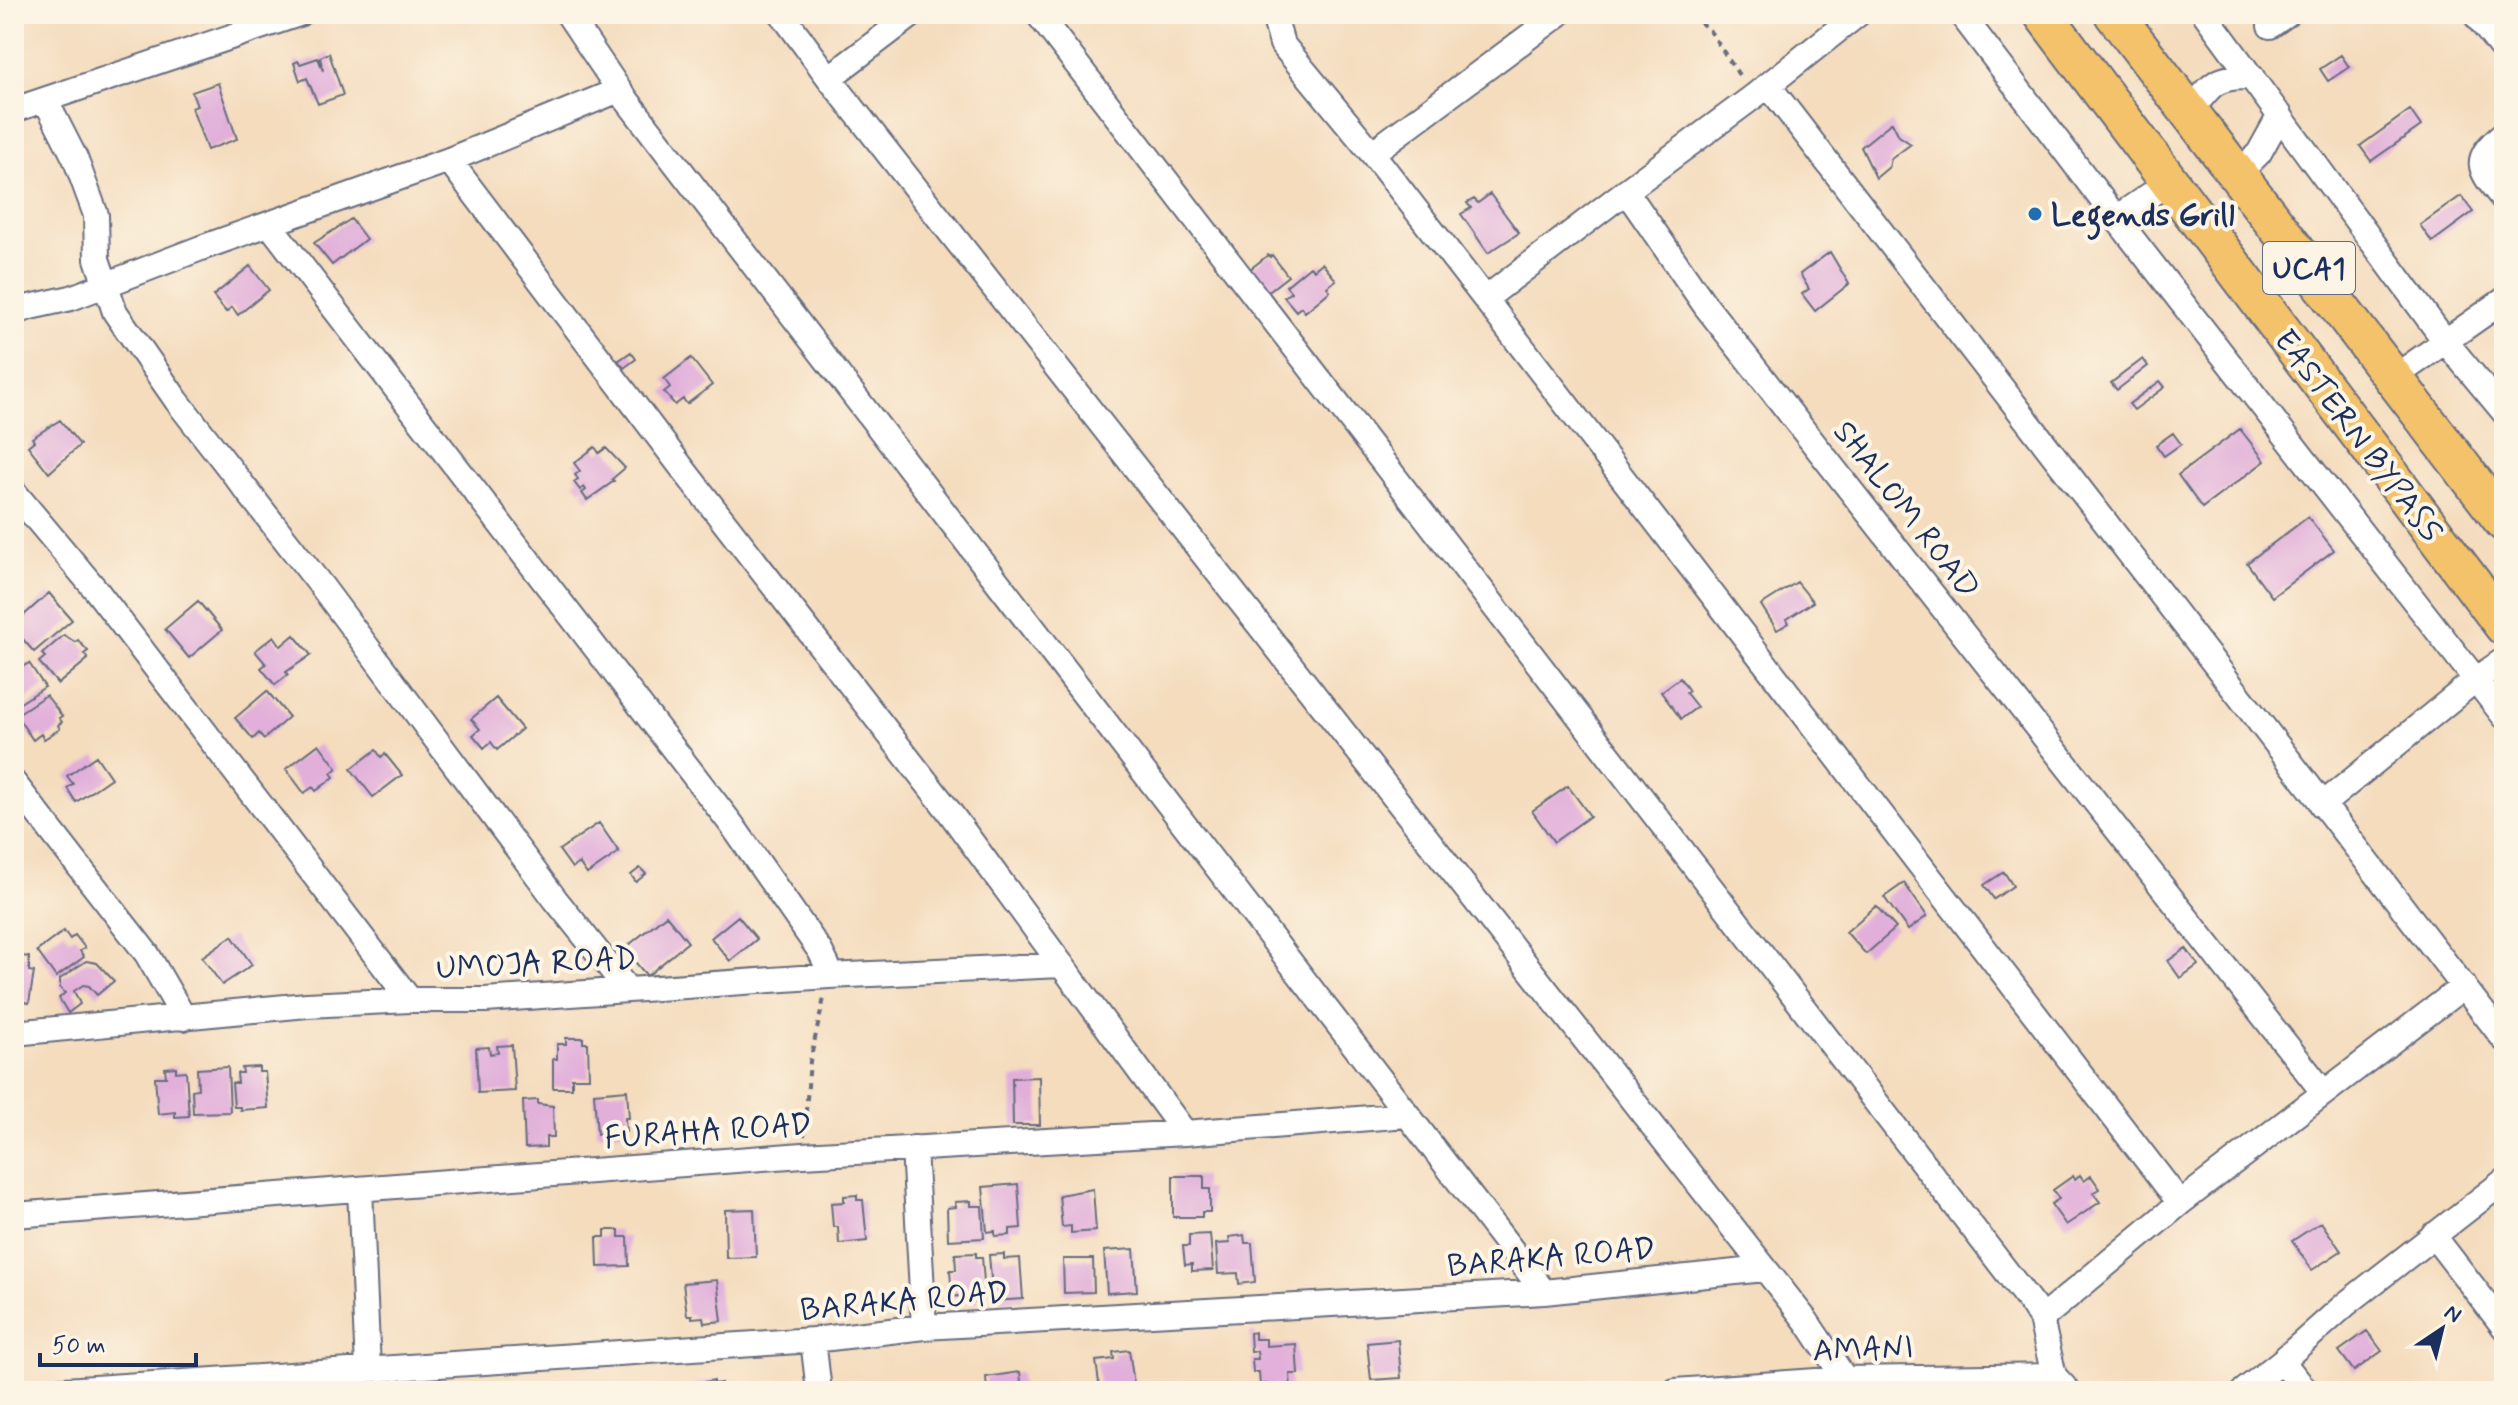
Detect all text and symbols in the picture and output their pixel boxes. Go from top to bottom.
place label: Legends Grill [2051,195,2235,241]
marker: Legends Grill [2026,205,2044,223]
road number: UCA1 [2263,242,2355,294]
street label: EASTERN BYPASS [2263,321,2451,551]
street label: SHALOM ROAD [1823,413,1988,608]
street label: UMOJA ROAD [435,938,637,990]
street label: FURAHA ROAD [603,1104,813,1160]
street label: BARAKA ROAD [1445,1228,1657,1288]
street label: BARAKA ROAD [798,1272,1010,1332]
north arrow [2402,1289,2482,1369]
text: N [2438,1299,2466,1330]
scale bar [40,1317,196,1367]
street label: AMANI [1812,1327,1914,1373]
text: 50 m [52,1331,106,1362]

